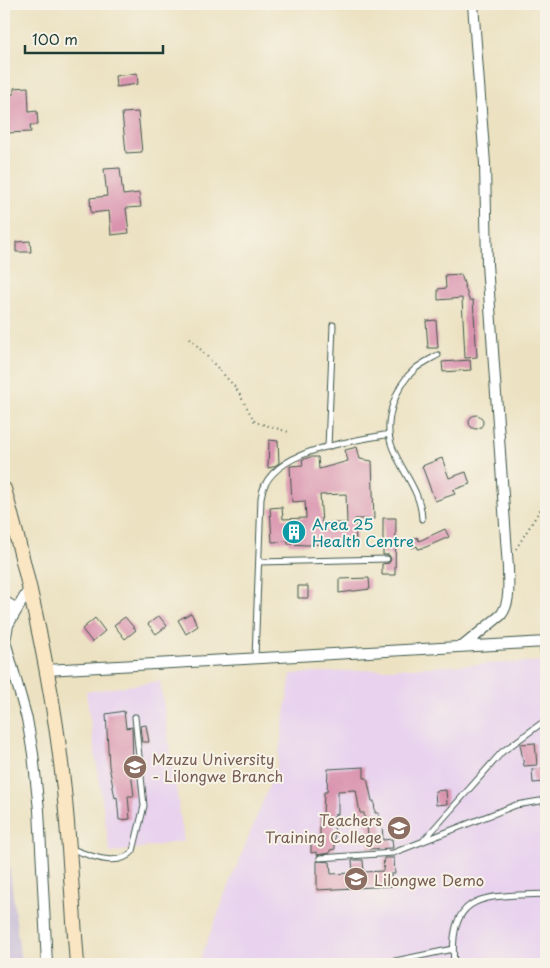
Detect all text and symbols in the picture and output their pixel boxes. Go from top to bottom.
scale bar [25,22,162,54]
text: 100 m [32,27,78,50]
place label: Area 25 Health Centre [312,512,414,552]
building icon: Area 25 Health Centre [281,519,307,545]
place label: Mzuzu University - Lilongwe Branch [152,747,283,787]
school or university icon: Mzuzu University - Lilongwe Branch [122,754,148,780]
place label: Teachers Training College [265,808,382,848]
school or university icon: Teachers Training College [386,815,412,841]
school or university icon: Lilongwe Demo [343,866,369,892]
place label: Lilongwe Demo [374,868,484,891]

